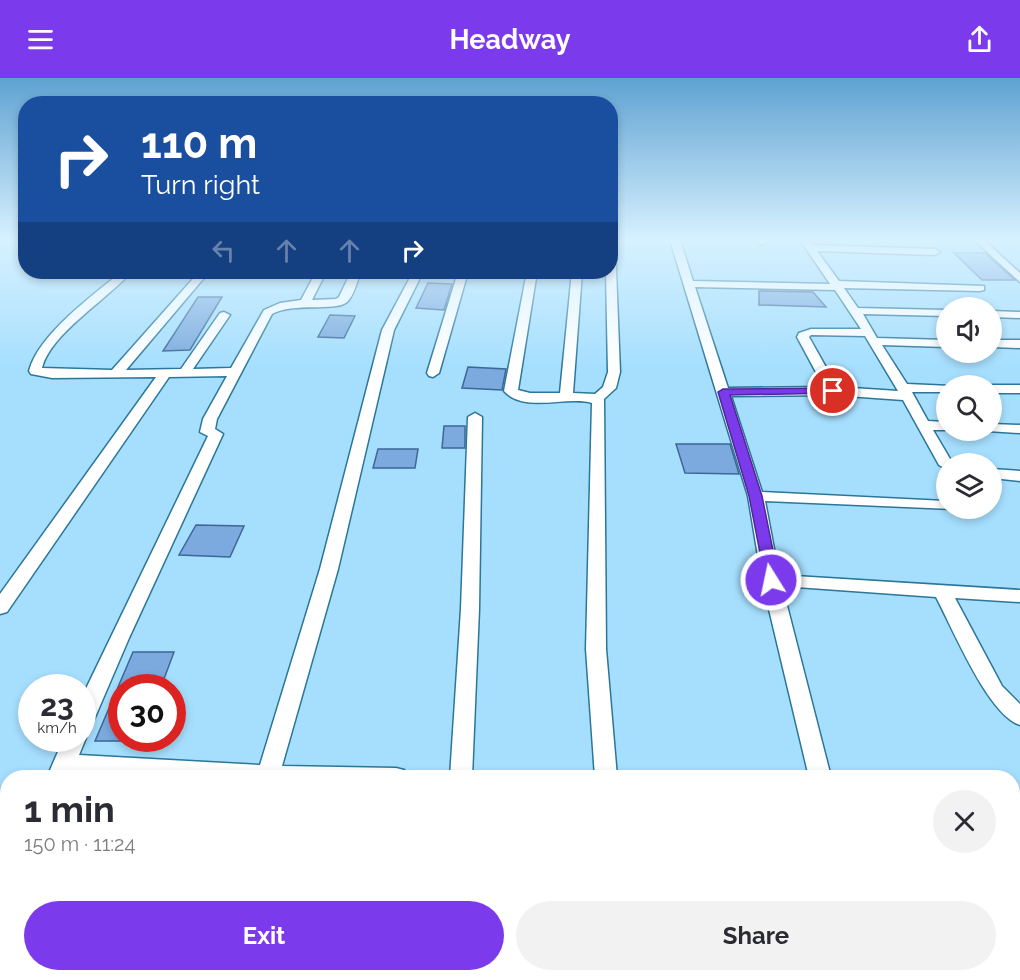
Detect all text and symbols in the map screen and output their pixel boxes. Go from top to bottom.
icon: menu [24,23,57,56]
icon: share [963,23,996,56]
text: Headway [450,24,571,55]
text: 110 m [141,119,257,168]
icon: right [42,120,120,198]
text: Turn right [141,169,260,200]
icon: left [207,234,240,267]
icon: ahead [270,234,303,267]
icon: ahead [333,234,366,267]
icon: right [396,234,429,267]
map controls [936,297,1002,519]
button: sound [936,297,1002,363]
pin [807,365,858,416]
icon: arrive [816,374,849,407]
button: search [936,375,1002,441]
button: layers [936,453,1002,519]
position arrow [739,548,803,612]
speed limit sign: 30 [108,674,186,752]
text: 23 [40,688,74,723]
text: km/h [37,719,77,737]
text: 1 min [24,788,115,830]
button: close [933,790,996,853]
text: 150 m · 11:24 [24,832,135,856]
button: Exit [24,901,504,970]
button: Share [516,901,996,970]

